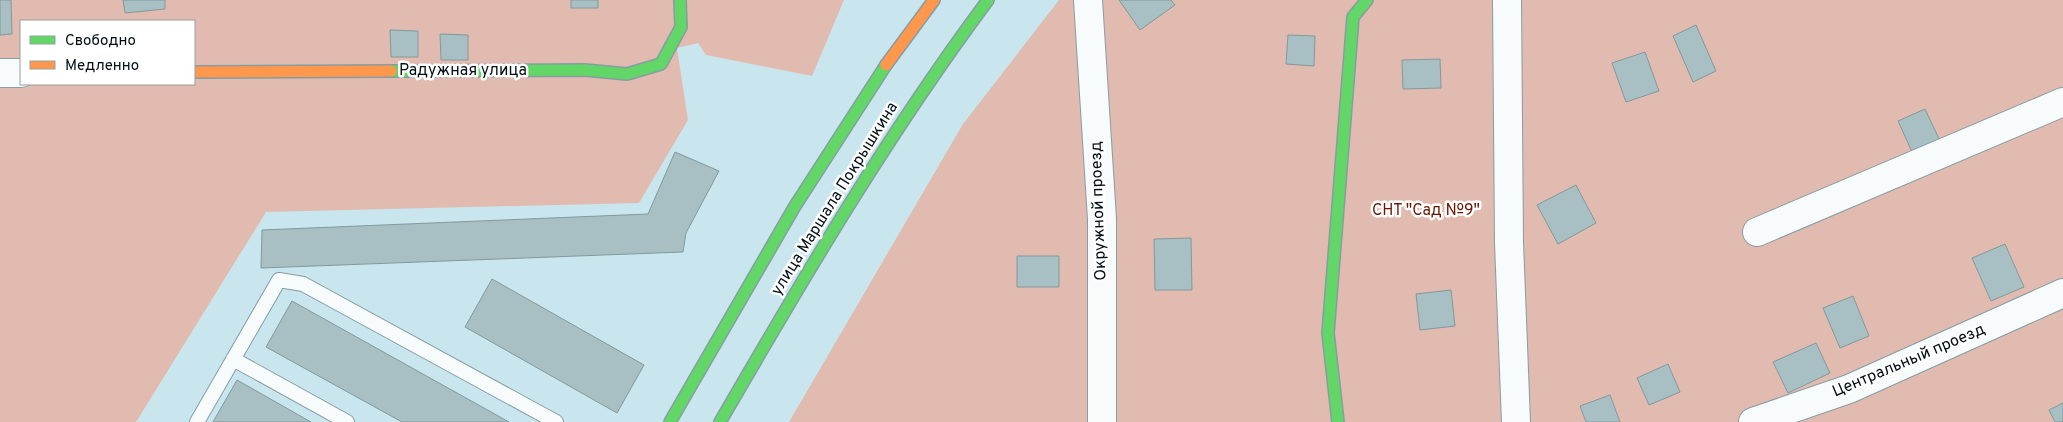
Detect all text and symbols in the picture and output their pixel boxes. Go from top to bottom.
legend [20,20,195,85]
text: Свободно [65,32,136,51]
text: Медленно [65,57,139,76]
street label: Радужная улица [399,61,527,81]
street label: улица Маршала Покрышкина [767,99,903,299]
street label: Окружной проезд [1087,141,1111,281]
park label: СНТ "Сад №9" [1372,201,1480,221]
street label: Центральный проезд [1830,320,1988,402]

